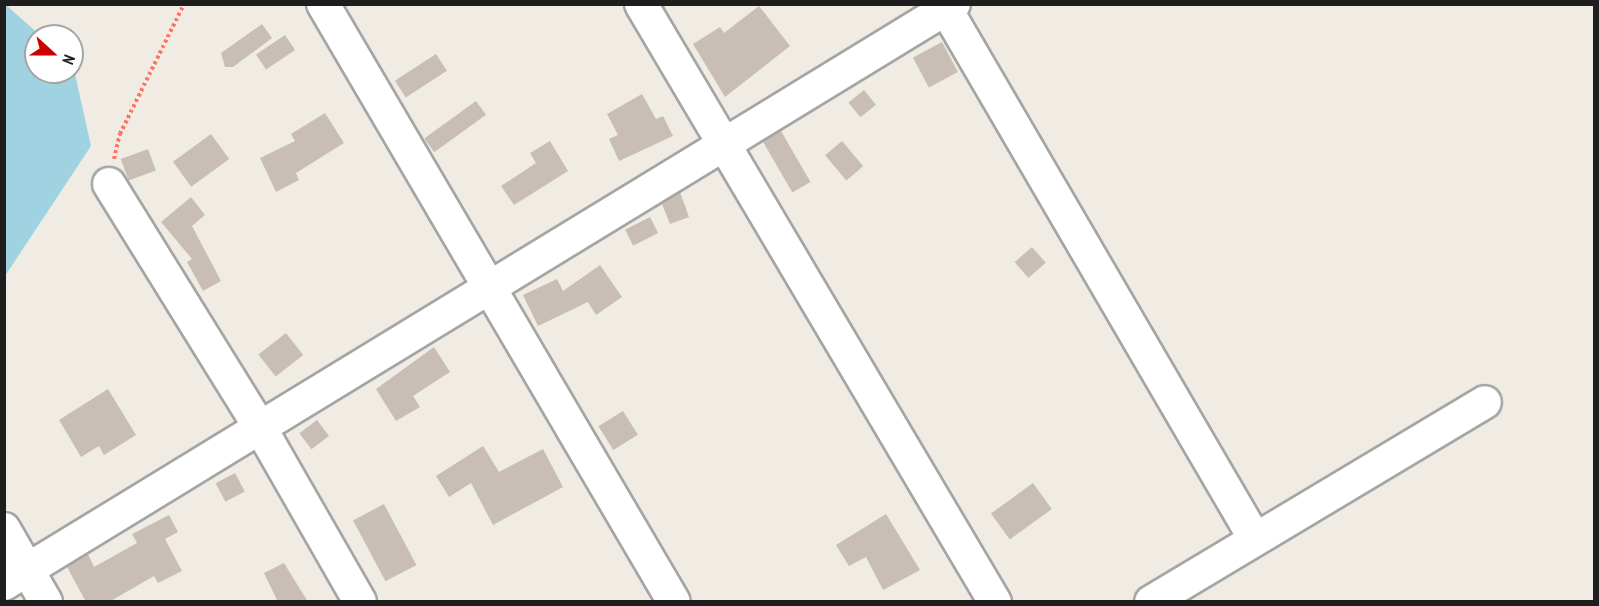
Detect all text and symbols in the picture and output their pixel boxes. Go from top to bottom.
north arrow [24,24,84,84]
text: N [58,52,80,67]

